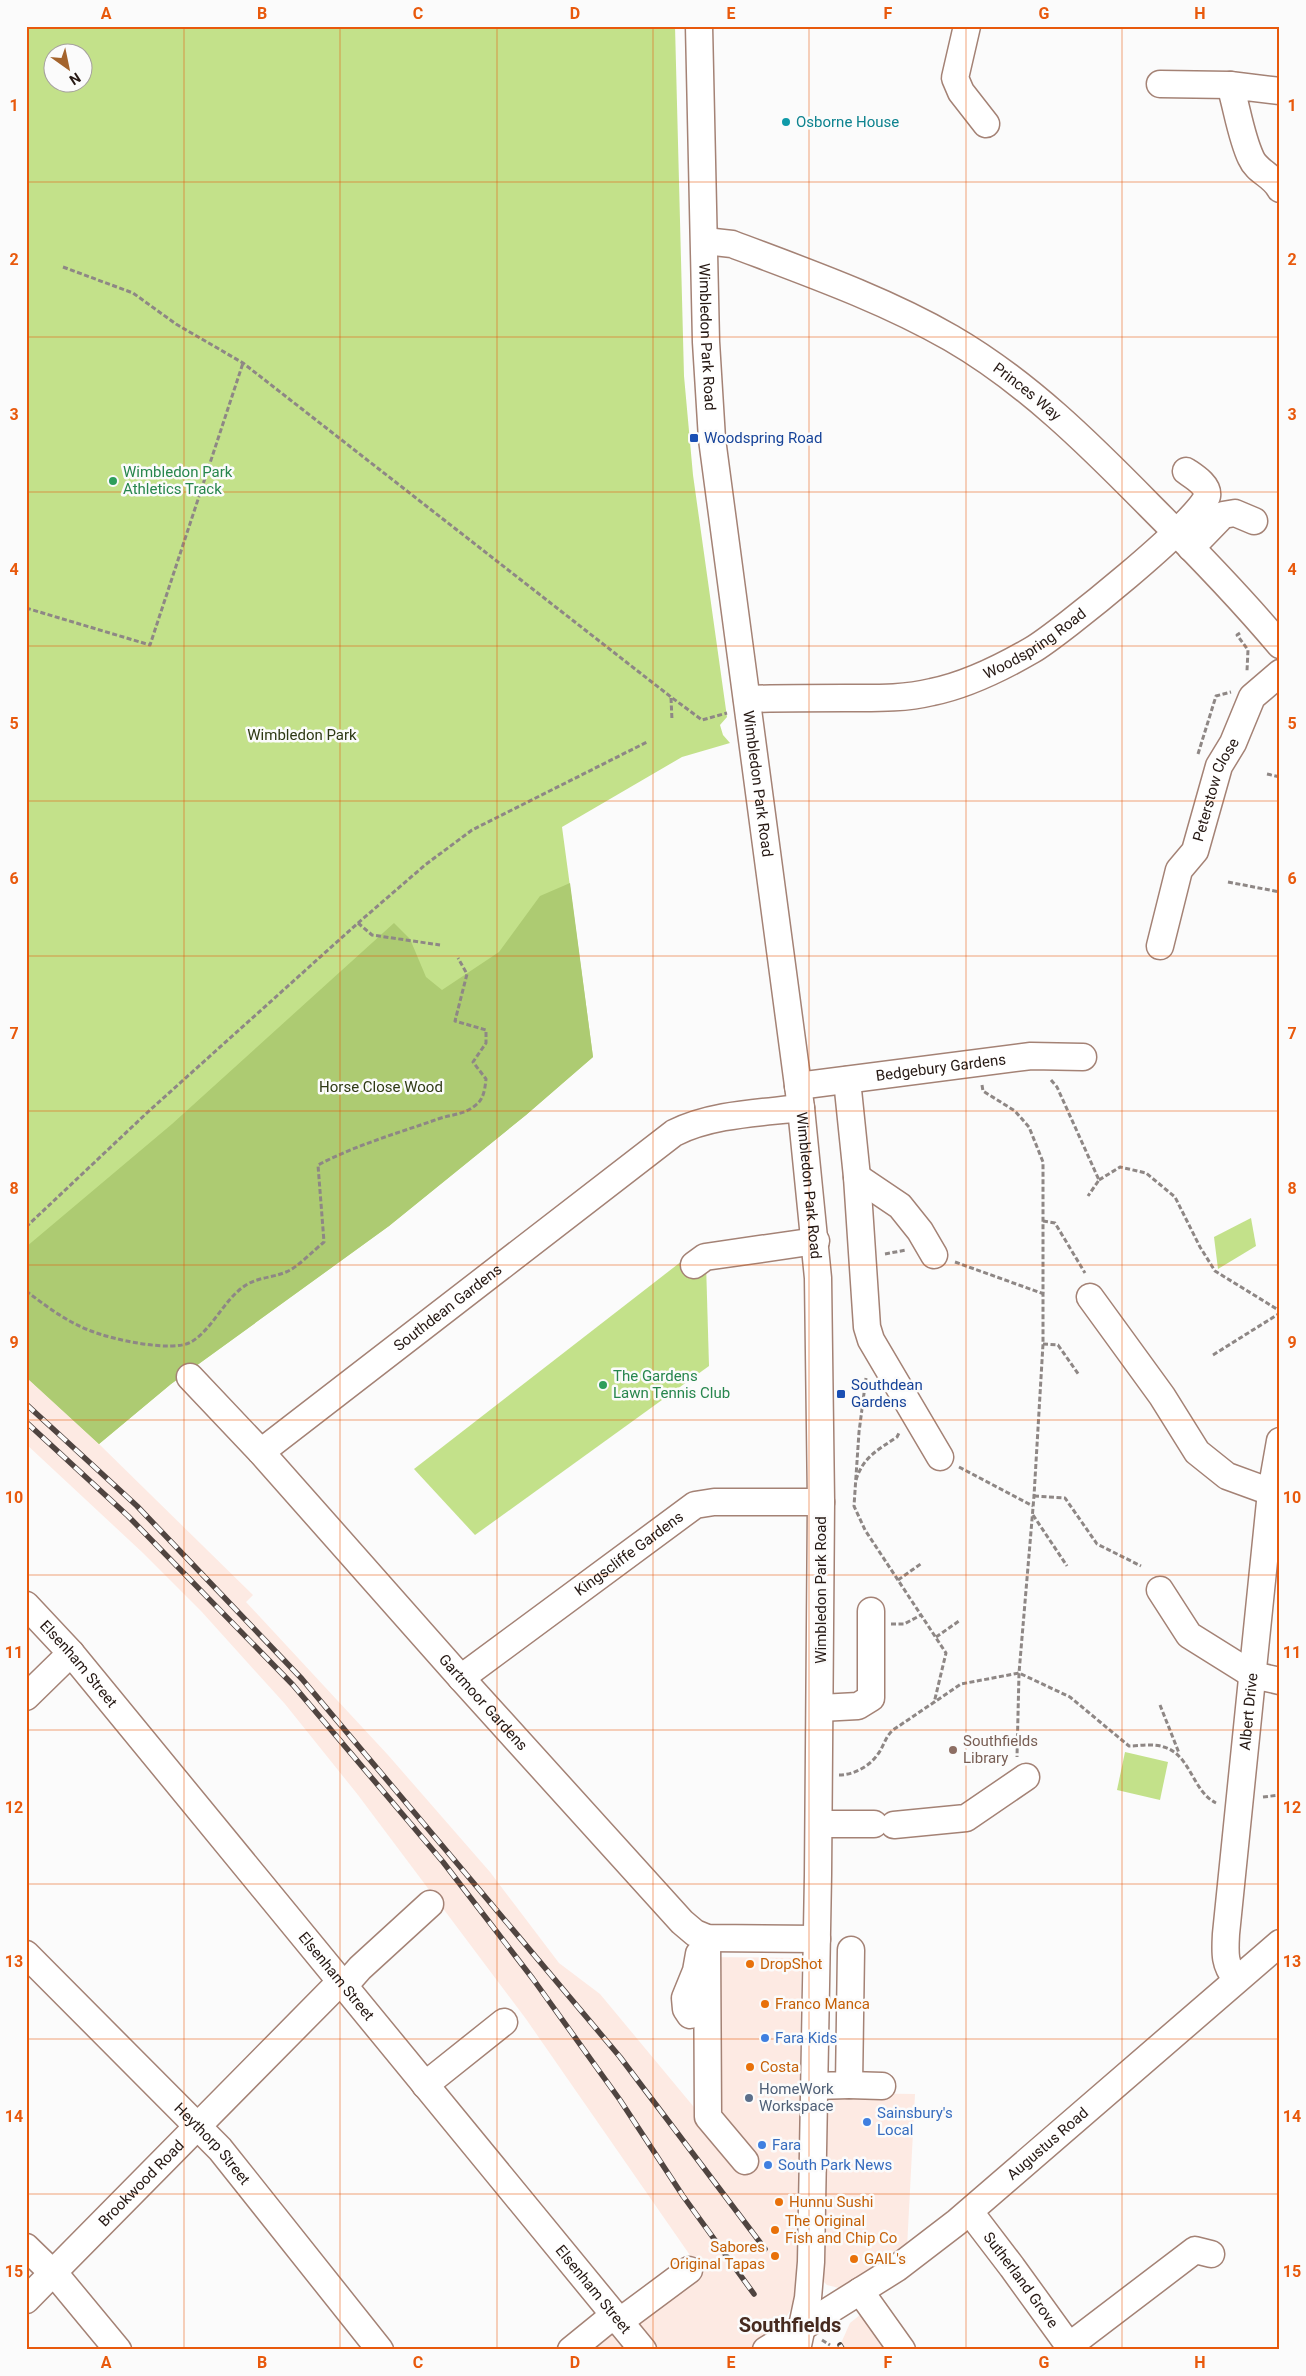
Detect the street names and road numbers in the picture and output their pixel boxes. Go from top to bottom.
street label: Wimbledon Park Road [695,263,719,411]
street label: Princes Way [990,359,1065,424]
street label: Woodspring Road [981,604,1090,683]
street label: Wimbledon Park Road [739,709,777,858]
street label: Peterstow Close [1189,736,1243,844]
street label: Bedgebury Gardens [875,1050,1007,1085]
street label: Wimbledon Park Road [792,1111,825,1260]
street label: Southdean Gardens [390,1260,505,1355]
street label: Kingscliffe Gardens [571,1508,687,1600]
street label: Wimbledon Park Road [812,1516,830,1664]
street label: Elsenham Street [36,1617,121,1711]
street label: Gartmoor Gardens [435,1650,531,1754]
street label: Albert Drive [1236,1672,1262,1751]
street label: Elsenham Street [295,1928,378,2024]
street label: Heythorp Street [170,2099,254,2188]
street label: Augustus Road [1003,2104,1092,2184]
street label: Brookwood Road [95,2136,188,2230]
street label: Sutherland Grove [980,2229,1062,2332]
street label: Elsenham Street [552,2241,635,2337]

